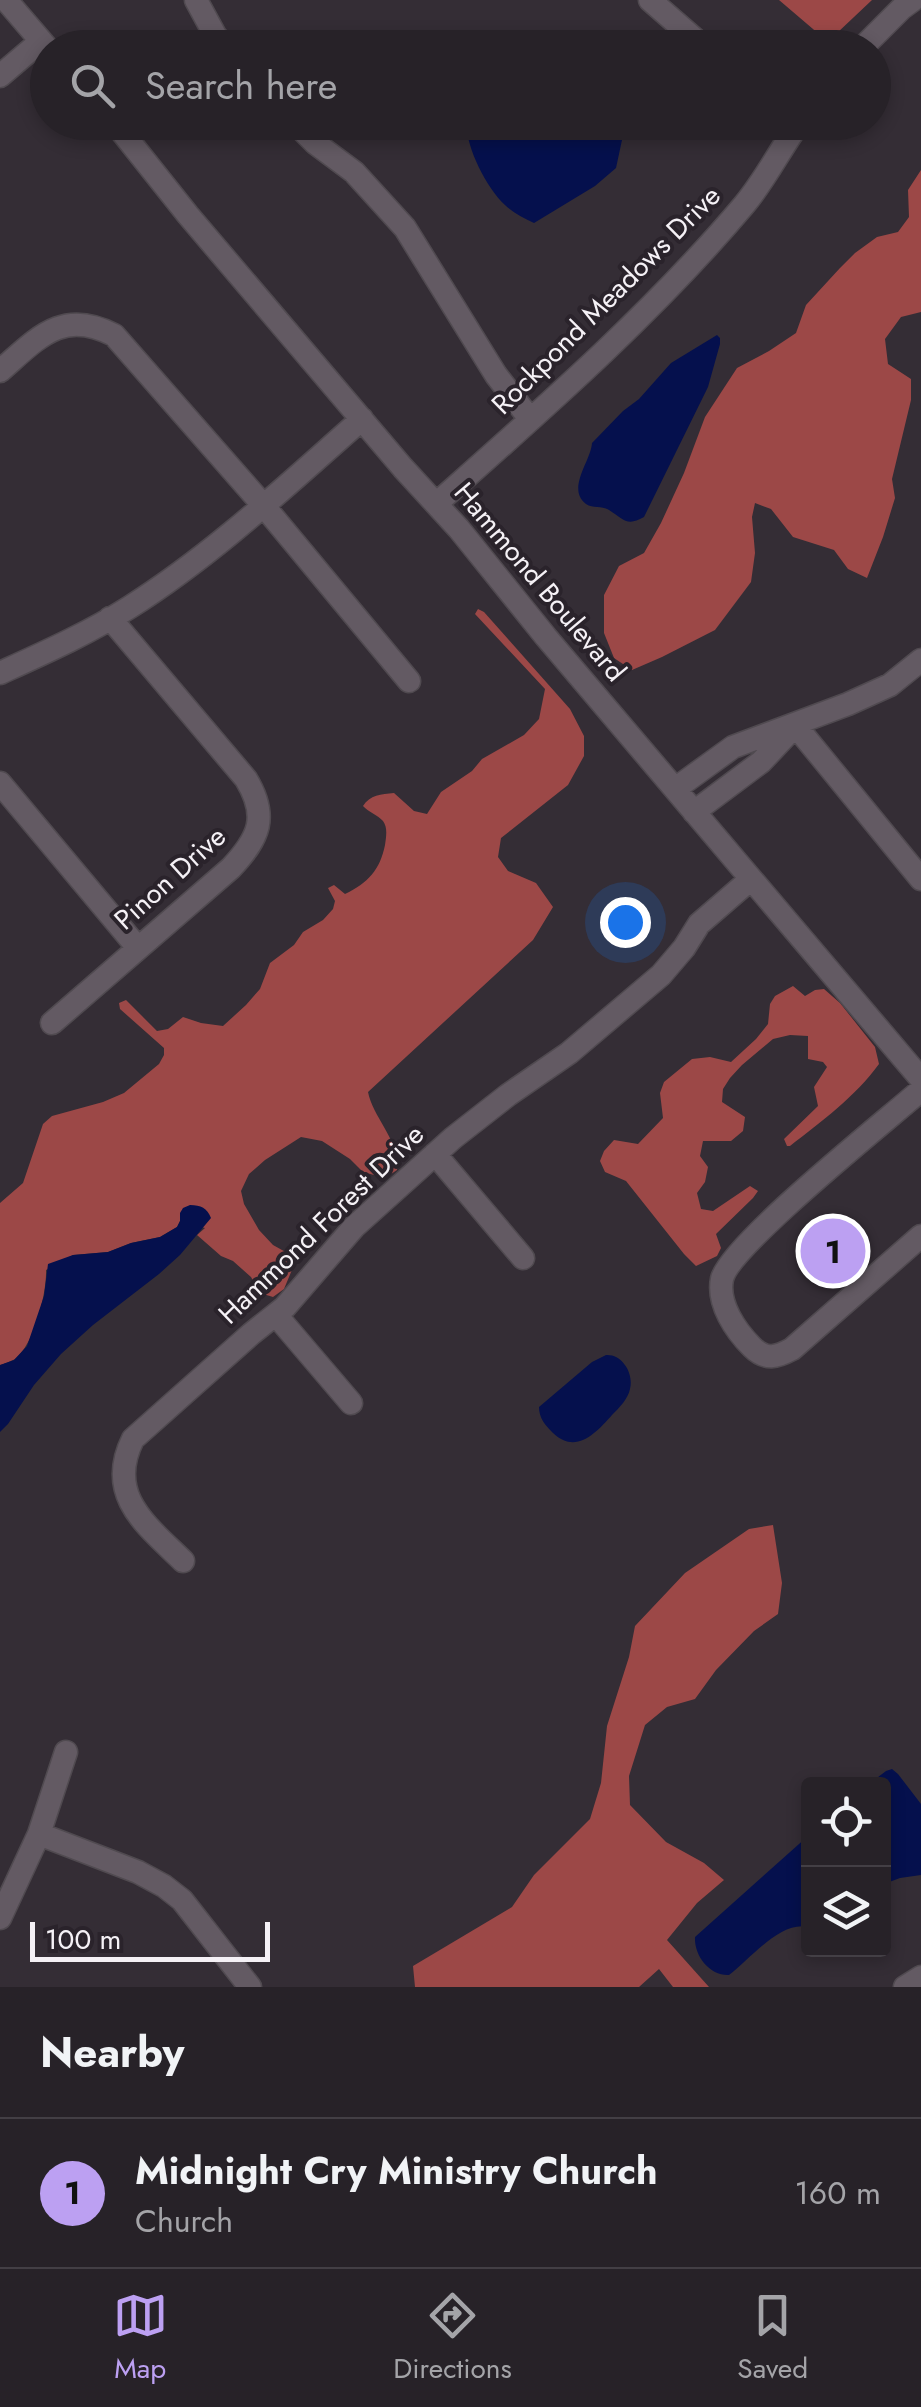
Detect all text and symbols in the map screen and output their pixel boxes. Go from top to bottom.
search box [30,30,891,140]
icon: search [65,58,120,113]
text: Search here [145,58,337,113]
street label: Rockpond Meadows Drive [482,176,730,424]
street label: Hammond Boulevard [444,473,636,691]
street label: Pinon Drive [105,817,235,939]
your location [600,897,651,948]
street label: Hammond Forest Drive [209,1115,433,1333]
pin: 1 [800,1214,866,1288]
map controls [801,1777,891,1957]
button: locate [801,1777,891,1867]
button: layers [801,1867,891,1957]
scale bar [30,1917,270,1962]
text: 100 m [45,1919,121,1960]
text: Nearby [40,2022,184,2083]
text: Midnight Cry Ministry Church [135,2143,658,2198]
text: 1 [64,2170,81,2216]
text: 160 m [794,2170,881,2216]
text: Church [135,2198,233,2244]
tab: Map [113,2288,168,2389]
tab: Directions [393,2288,512,2389]
tab: Saved [737,2288,808,2389]

